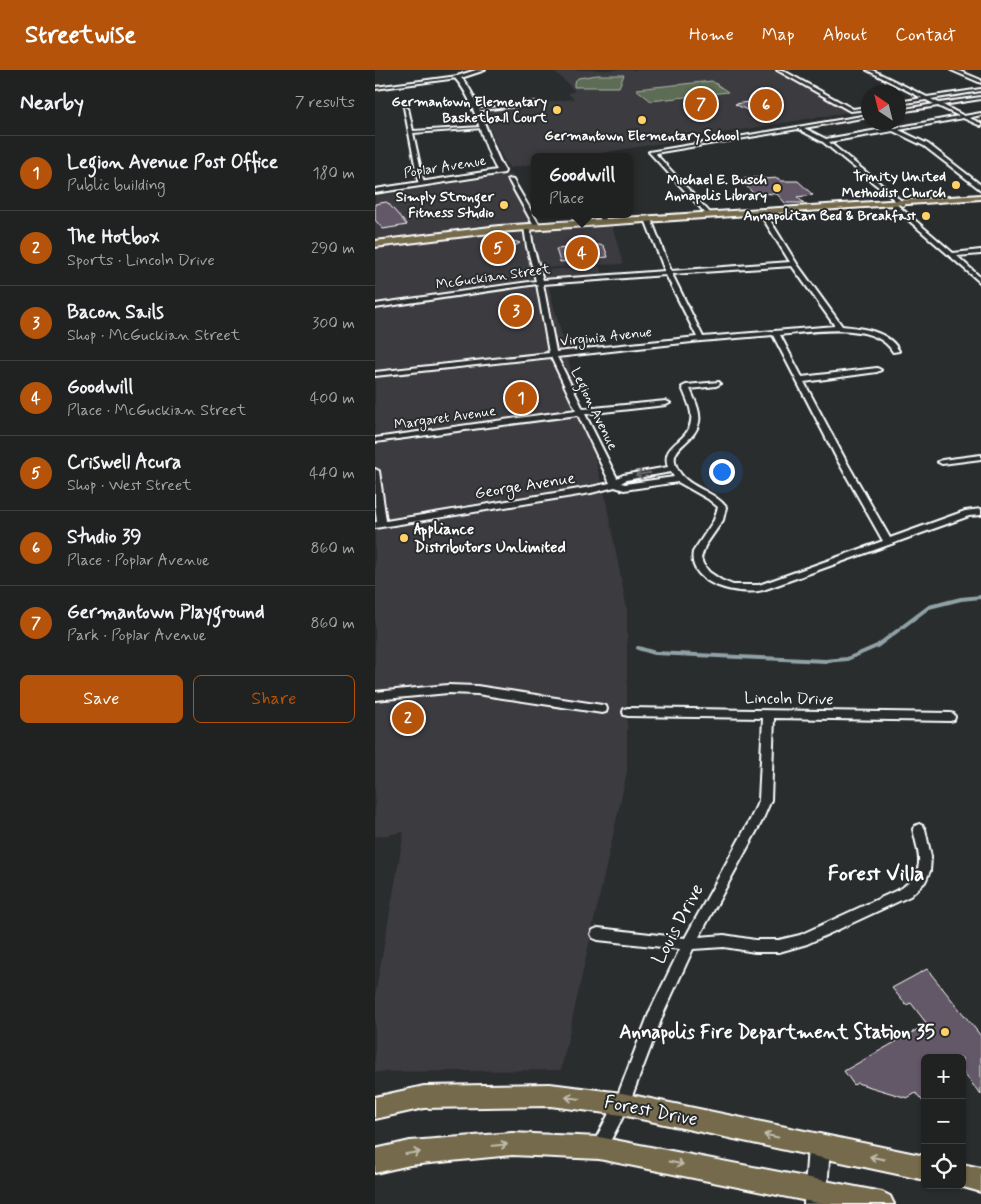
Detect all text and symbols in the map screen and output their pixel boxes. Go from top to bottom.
text: Streetwise [25,20,136,51]
text: Home [689,23,734,47]
text: Map [762,23,795,47]
text: About [823,23,867,47]
text: Contact [895,23,956,47]
pin: 7 [685,85,717,123]
north arrow [861,85,906,130]
pin: 6 [750,86,782,124]
text: Nearby [20,89,84,117]
text: 7 results [295,92,355,113]
place label: Germantown Elementary Basketball Court [392,93,548,127]
marker: Germantown Elementary Basketball Court [551,104,563,116]
marker: Germantown Elementary School [636,114,648,126]
place label: Germantown Elementary School [545,127,739,145]
text: Legion Avenue Post Office [67,150,278,175]
street label: Poplar Avenue [403,152,488,182]
popup [531,153,633,218]
text: 1 [32,163,40,184]
text: 180 m [312,163,355,184]
text: Goodwill [549,163,615,188]
place label: Trinity United Methodist Church [842,168,946,202]
place label: Michael E. Busch Annapolis Library [665,171,768,205]
text: Public building [67,175,166,196]
marker: Trinity United Methodist Church [950,179,962,191]
marker: Michael E. Busch Annapolis Library [771,182,783,194]
place label: Simply Stronger Fitness Studio [396,188,494,222]
text: Place [549,188,584,209]
marker: Simply Stronger Fitness Studio [498,199,510,211]
place label: Annapolitan Bed & Breakfast [743,207,916,225]
marker: Annapolitan Bed & Breakfast [920,210,932,222]
text: The Hotbox [67,225,159,250]
pin: 5 [482,229,514,267]
pin: 4 [566,234,598,272]
text: 2 [32,238,40,259]
text: 290 m [311,238,355,259]
text: Sports · Lincoln Drive [67,250,215,271]
street label: McGuckian Street [435,260,552,294]
pin: 3 [500,292,532,330]
text: Bacon Sails [67,300,164,325]
text: 3 [32,313,40,334]
text: 300 m [312,313,355,334]
street label: Virginia Avenue [559,323,653,352]
text: Shop · McGuckian Street [67,325,240,346]
street label: Legion Avenue [565,365,622,454]
text: Goodwill [67,375,133,400]
pin: 1 [505,379,537,417]
text: 4 [31,388,41,409]
text: 400 m [310,388,355,409]
text: Place · McGuckian Street [67,400,246,421]
street label: Margaret Avenue [393,402,497,435]
text: Criswell Acura [67,450,181,475]
your location [709,459,735,485]
text: 5 [31,463,41,484]
text: 440 m [309,463,355,484]
street label: George Avenue [473,468,577,505]
one-way arrow [635,469,651,479]
text: Shop · West Street [67,475,192,496]
place label: Appliance Distributors Unlimited [414,519,566,558]
text: Studio 39 [67,525,142,550]
marker: Appliance Distributors Unlimited [398,532,410,544]
text: 6 [32,538,40,559]
text: 860 m [310,538,355,559]
text: Place · Poplar Avenue [67,550,210,571]
text: Germantown Playground [67,600,265,625]
text: 7 [31,613,41,634]
text: 860 m [310,613,355,634]
text: Park · Poplar Avenue [67,625,206,646]
button: Save [20,675,183,723]
button: Share [193,675,355,723]
street label: Lincoln Drive [744,688,834,710]
pin: 2 [392,699,424,737]
district label: Forest Villa [828,860,924,888]
street label: Louis Drive [646,879,710,969]
place label: Annapolis Fire Department Station 35 [619,1020,935,1045]
marker: Annapolis Fire Department Station 35 [939,1026,951,1038]
map controls [921,1054,966,1189]
button: + [921,1054,966,1099]
street label: Forest Drive [602,1090,700,1132]
one-way arrow [566,1093,582,1103]
button: − [921,1099,966,1144]
one-way arrow [763,1131,779,1140]
one-way arrow [492,1140,508,1150]
button: locate [921,1144,966,1189]
one-way arrow [405,1148,421,1158]
one-way arrow [869,1153,885,1162]
one-way arrow [668,1159,684,1169]

